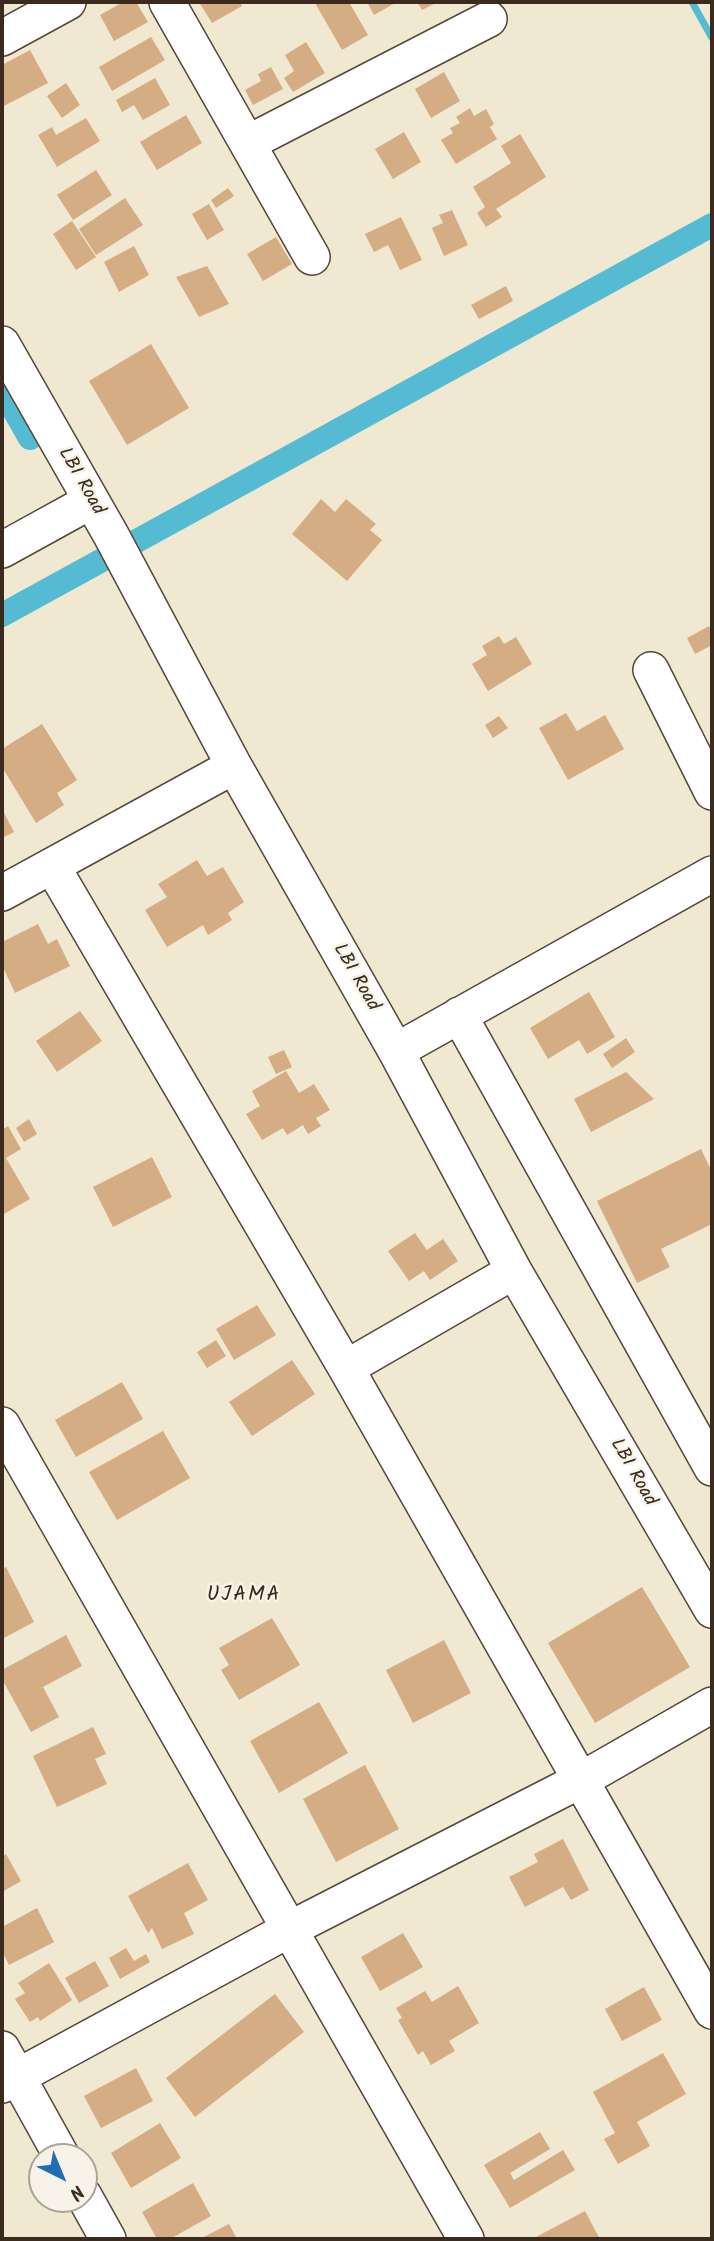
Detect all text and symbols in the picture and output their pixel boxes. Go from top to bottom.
street label: LBI Road [52,444,108,520]
street label: LBI Road [327,940,383,1016]
street label: LBI Road [604,1435,660,1511]
district label: UJAMA [207,1583,281,1609]
north arrow [28,2143,98,2213]
text: N [61,2177,91,2207]

